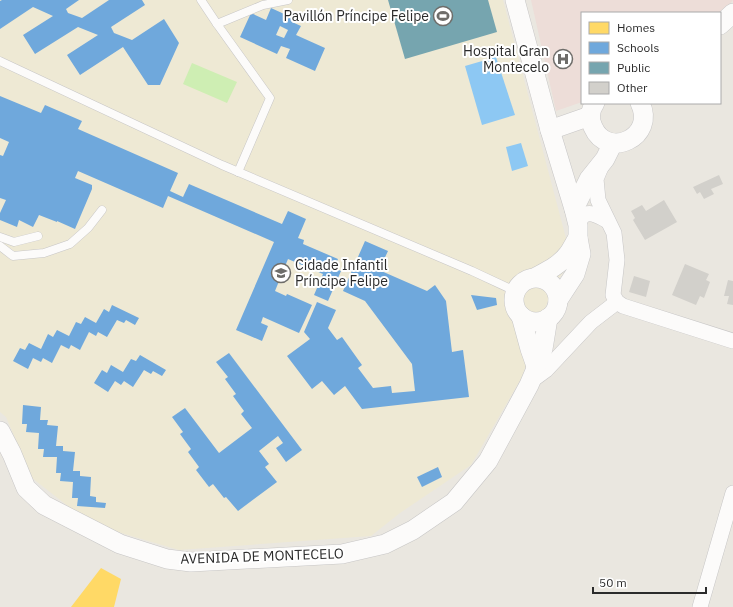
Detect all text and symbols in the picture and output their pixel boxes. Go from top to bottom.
sports icon: Pavillón Príncipe Felipe [432,5,454,27]
place label: Pavillón Príncipe Felipe [283,7,429,25]
legend [581,12,721,104]
text: Homes [617,20,655,35]
text: Schools [617,40,660,55]
place label: Hospital Gran Montecelo [463,42,549,76]
hospital icon: Hospital Gran Montecelo [552,48,574,70]
text: Public [617,60,650,75]
text: Other [617,80,648,95]
place label: Cidade Infantil Príncipe Felipe [295,256,388,290]
school or university icon: Cidade Infantil Príncipe Felipe [270,262,292,284]
street label: AVENIDA DE MONTECELO [180,544,344,568]
scale bar [593,569,706,595]
text: 50 m [599,575,627,590]

